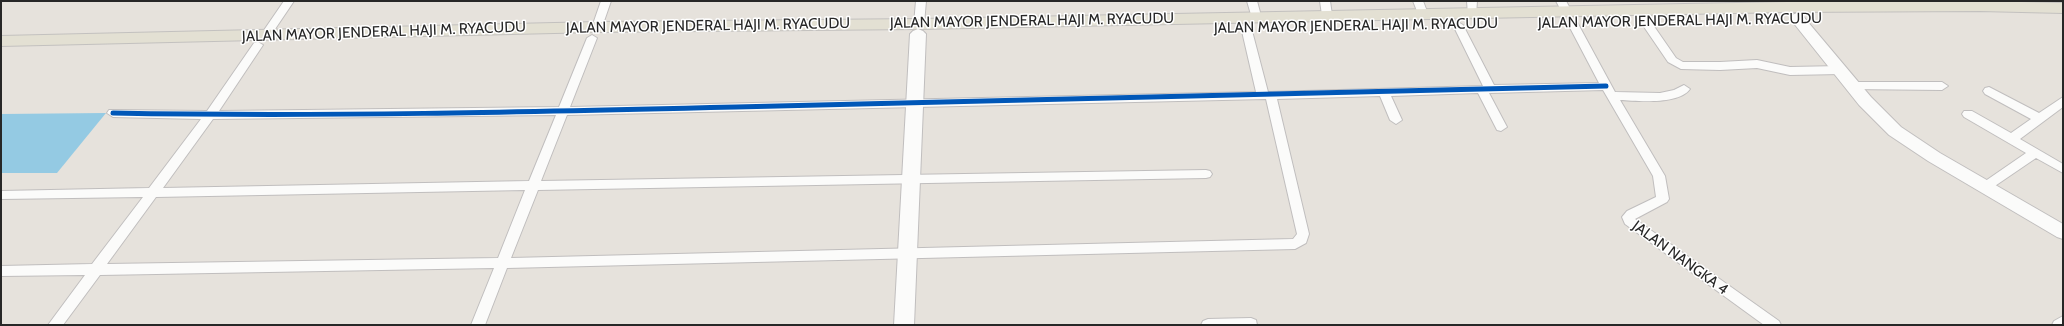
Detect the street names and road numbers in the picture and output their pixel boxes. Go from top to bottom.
street label: JALAN MAYOR JENDERAL HAJI M. RYACUDU [890,10,1174,32]
street label: JALAN MAYOR JENDERAL HAJI M. RYACUDU [1538,10,1822,32]
street label: JALAN MAYOR JENDERAL HAJI M. RYACUDU [566,15,850,37]
street label: JALAN MAYOR JENDERAL HAJI M. RYACUDU [1214,15,1498,37]
street label: JALAN MAYOR JENDERAL HAJI M. RYACUDU [242,18,526,46]
street label: JALAN NANGKA 4 [1629,217,1731,299]

